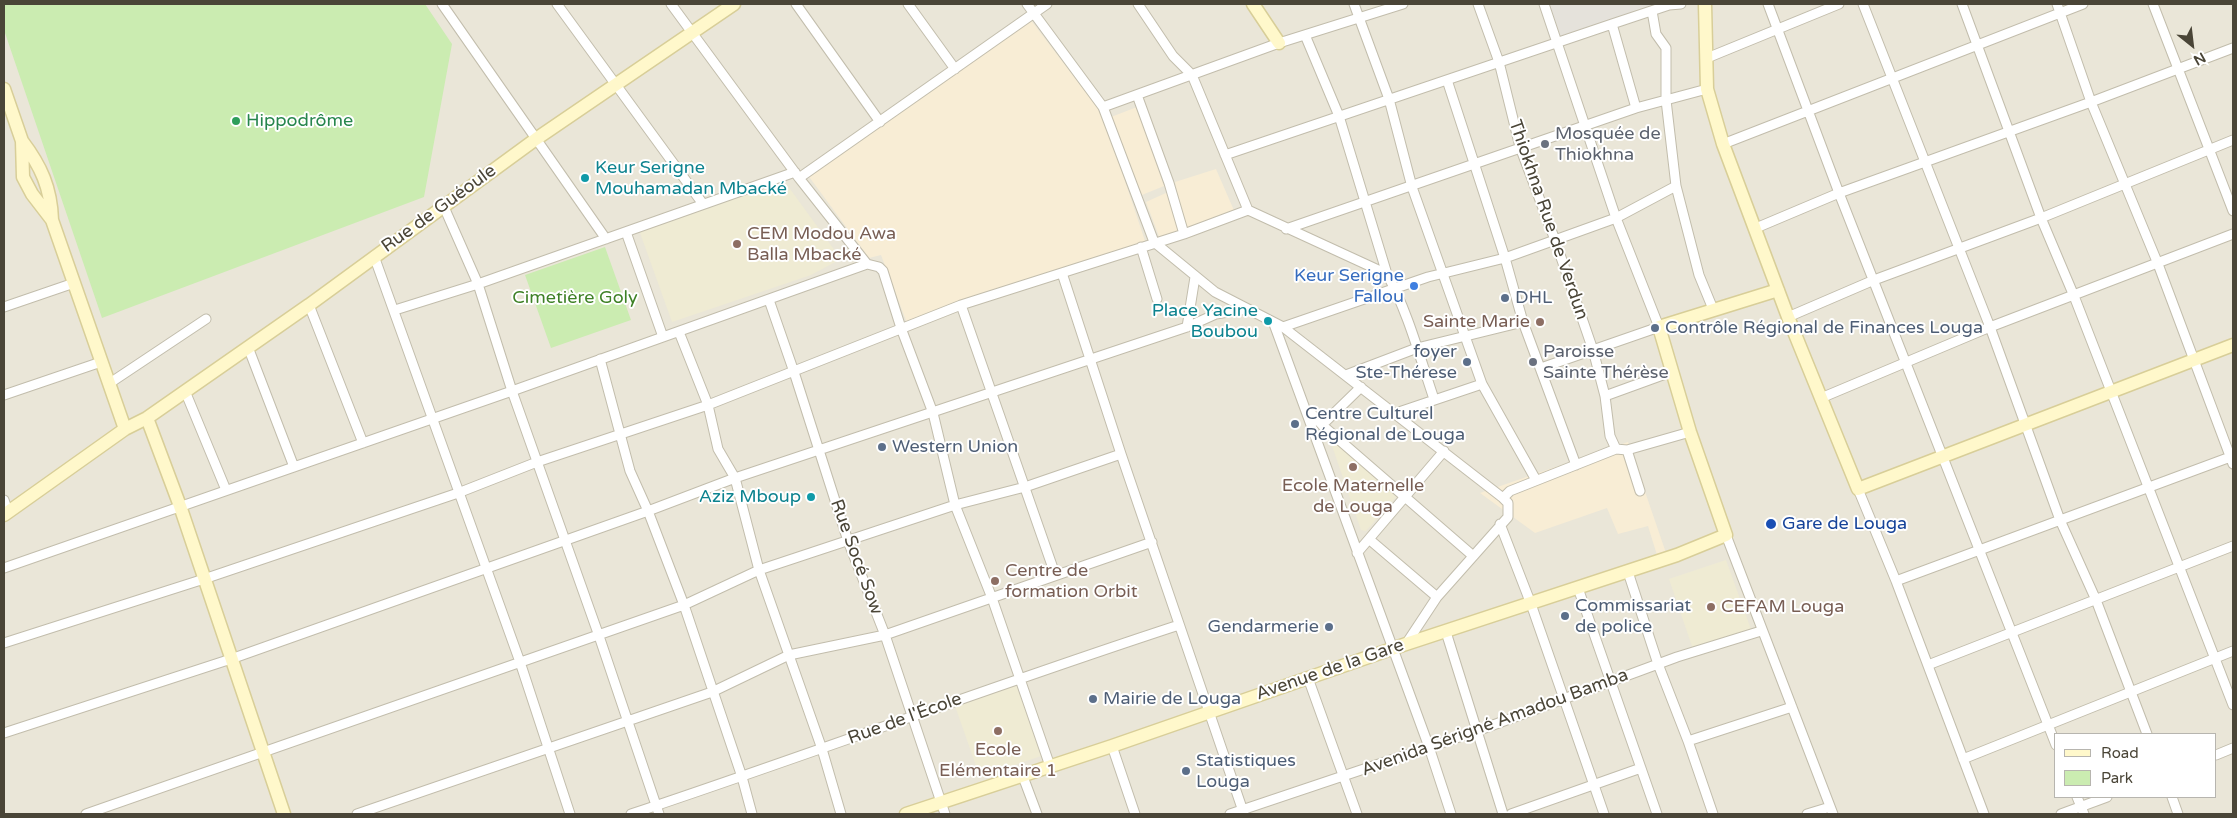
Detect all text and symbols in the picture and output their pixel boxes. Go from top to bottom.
north arrow [2167,20,2217,70]
text: N [2190,48,2209,69]
place label: Hippodrôme [246,110,353,132]
marker: Hippodrôme [230,115,242,127]
street label: Thiokhna Rue de Verdun [1504,117,1592,323]
place label: Mosquée de Thiokhna [1555,123,1661,166]
marker: Mosquée de Thiokhna [1539,138,1551,150]
place label: Keur Serigne Mouhamadan Mbacké [595,157,787,200]
street label: Rue de Guéoule [378,160,500,258]
marker: Keur Serigne Mouhamadan Mbacké [579,172,591,184]
place label: CEM Modou Awa Balla Mbacké [747,223,896,266]
marker: CEM Modou Awa Balla Mbacké [731,238,743,250]
place label: Keur Serigne Fallou [1294,265,1404,308]
marker: Keur Serigne Fallou [1408,280,1420,292]
park label: Cimetière Goly [512,287,638,309]
place label: DHL [1515,287,1552,309]
marker: DHL [1499,292,1511,304]
place label: Place Yacine Boubou [1152,300,1258,342]
place label: Sainte Marie [1423,311,1530,333]
marker: Place Yacine Boubou [1262,315,1274,327]
marker: Sainte Marie [1534,316,1546,328]
place label: Contrôle Régional de Finances Louga [1665,317,1983,339]
marker: Contrôle Régional de Finances Louga [1649,322,1661,334]
place label: foyer Ste-Thérese [1356,341,1457,384]
place label: Paroisse Sainte Thérèse [1543,341,1669,384]
marker: foyer Ste-Thérese [1461,356,1473,368]
marker: Paroisse Sainte Thérèse [1527,356,1539,368]
place label: Centre Culturel Régional de Louga [1305,403,1465,446]
marker: Centre Culturel Régional de Louga [1289,418,1301,430]
place label: Western Union [892,436,1018,458]
marker: Western Union [876,441,888,453]
marker: Ecole Maternelle de Louga [1347,461,1359,473]
place label: Ecole Maternelle de Louga [1282,475,1424,518]
place label: Aziz Mboup [699,486,801,508]
marker: Aziz Mboup [805,491,817,503]
street label: Rue Socé Sow [825,496,887,618]
place label: Gare de Louga [1782,513,1907,535]
marker: Gare de Louga [1764,517,1778,531]
place label: Centre de formation Orbit [1005,560,1138,602]
marker: Centre de formation Orbit [989,575,1001,587]
place label: Commissariat de police [1575,595,1691,638]
place label: CEFAM Louga [1721,596,1844,618]
marker: CEFAM Louga [1705,601,1717,613]
marker: Commissariat de police [1559,610,1571,622]
place label: Gendarmerie [1208,616,1319,638]
marker: Gendarmerie [1323,621,1335,633]
street label: Avenue de la Gare [1253,635,1407,705]
street label: Avenida Sérigné Amadou Bamba [1359,665,1631,781]
street label: Rue de l'École [845,688,965,750]
place label: Mairie de Louga [1103,688,1241,710]
marker: Mairie de Louga [1087,693,1099,705]
marker: Ecole Elémentaire 1 [992,725,1004,737]
legend [2054,733,2217,798]
place label: Ecole Elémentaire 1 [939,739,1057,782]
text: Road [2101,744,2139,762]
place label: Statistiques Louga [1196,750,1296,792]
marker: Statistiques Louga [1180,765,1192,777]
text: Park [2101,769,2133,787]

